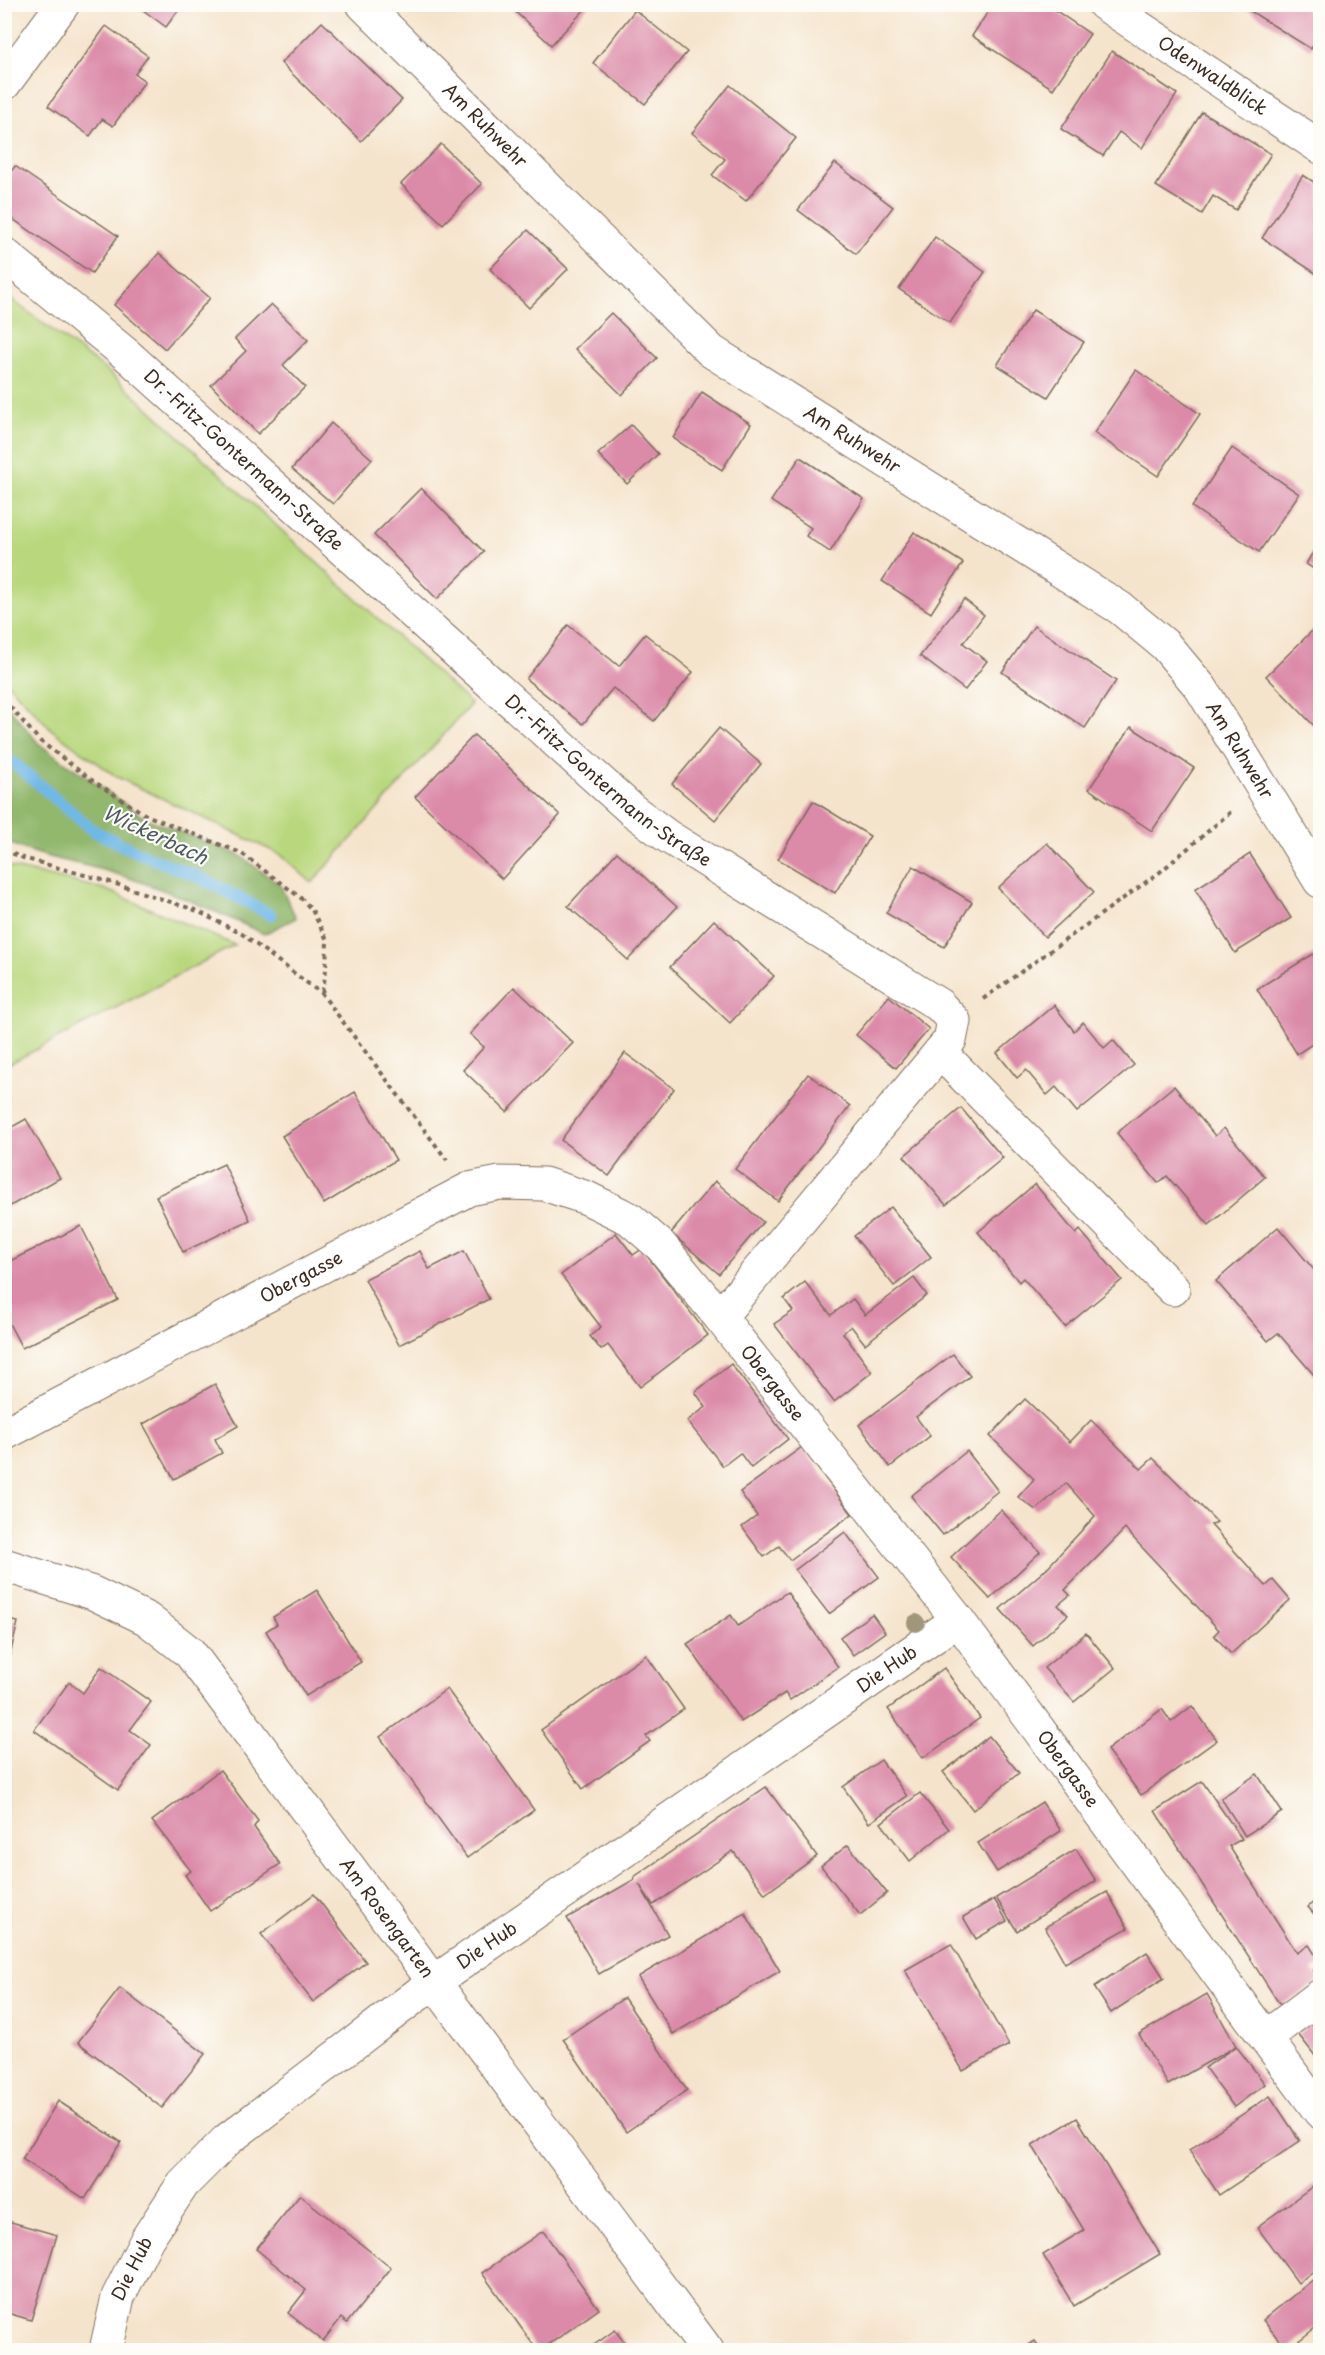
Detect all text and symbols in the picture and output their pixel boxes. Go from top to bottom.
street label: Odenwaldblick [1153,28,1274,121]
street label: Am Ruhwehr [437,76,535,173]
street label: Dr.-Fritz-Gontermann-Straße [139,362,350,556]
street label: Am Ruhwehr [799,398,907,479]
street label: Dr.-Fritz-Gontermann-Straße [500,687,717,873]
street label: Am Ruhwehr [1200,696,1281,804]
water label: Wickerbach [98,797,213,872]
street label: Obergasse [254,1243,347,1309]
street label: Obergasse [735,1339,812,1426]
street label: Die Hub [850,1637,922,1698]
street label: Obergasse [1031,1724,1106,1812]
street label: Am Rosengarten [334,1851,441,1983]
street label: Die Hub [450,1914,522,1975]
street label: Die Hub [103,2231,158,2305]

